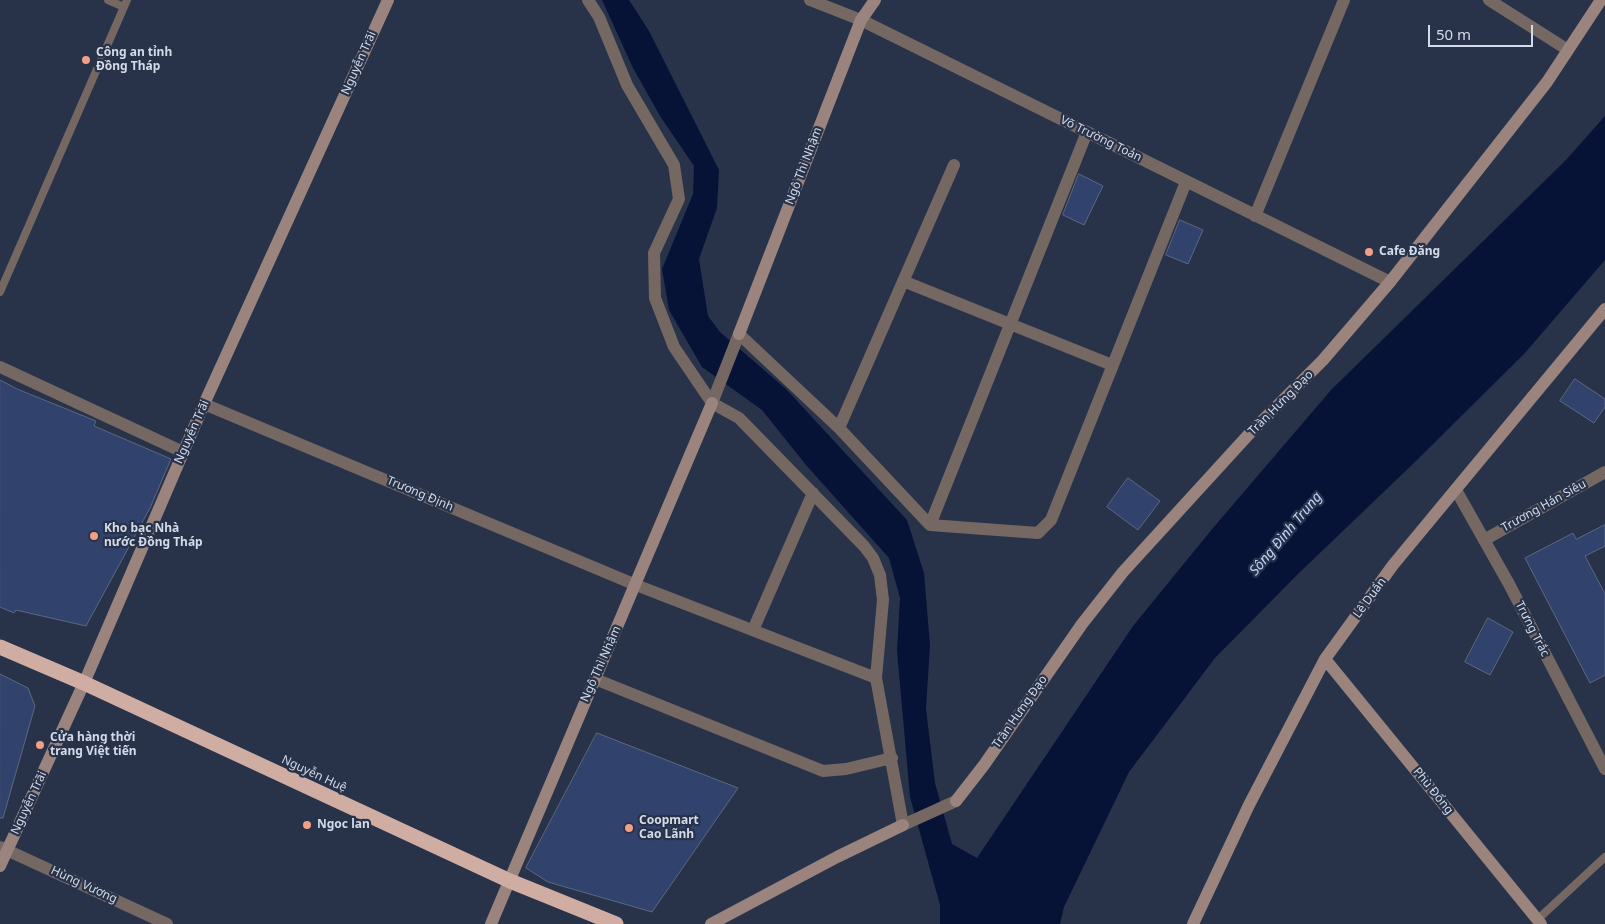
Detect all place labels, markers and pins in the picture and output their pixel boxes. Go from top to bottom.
place label: Công an tỉnh Đồng Tháp [96,46,172,74]
marker: Công an tỉnh Đồng Tháp [80,54,92,66]
place label: Cafe Đăng [1379,245,1440,259]
marker: Cafe Đăng [1363,246,1375,258]
place label: Kho bạc Nhà nước Đồng Tháp [104,522,203,550]
marker: Kho bạc Nhà nước Đồng Tháp [88,530,100,542]
place label: Cửa hàng thời trang Việt tiến [50,731,137,759]
marker: Cửa hàng thời trang Việt tiến [34,739,46,751]
place label: Coopmart Cao Lãnh [639,814,699,842]
place label: Ngoc lan [317,818,370,832]
marker: Ngoc lan [301,819,313,831]
marker: Coopmart Cao Lãnh [623,822,635,834]

